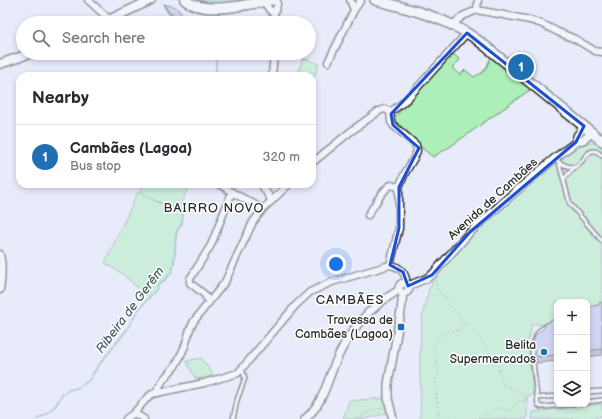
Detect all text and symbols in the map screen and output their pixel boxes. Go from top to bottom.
search box [16,16,316,60]
icon: search [30,27,52,49]
text: Search here [62,29,145,48]
pin: 1 [508,52,534,82]
text: Nearby [32,88,89,108]
text: Cambães (Lagoa) [70,139,192,158]
text: 1 [42,149,48,165]
text: 320 m [262,149,300,165]
street label: Avenida de Cambães [445,155,541,243]
text: Bus stop [70,158,121,174]
district label: BAIRRO NOVO [164,200,264,216]
your location [326,254,346,274]
water label: Ribeira de Gerêm [92,264,168,356]
district label: CAMBÃES [316,292,384,308]
map controls [554,299,590,407]
button: + [554,299,590,335]
place label: Travessa de Cambães (Lagoa) [295,313,393,342]
marker: Travessa de Cambães (Lagoa) [396,322,406,332]
button: − [554,335,590,371]
place label: Belita Supermercados [450,338,536,367]
marker: Belita Supermercados [539,347,549,357]
button: layers [554,371,590,407]

